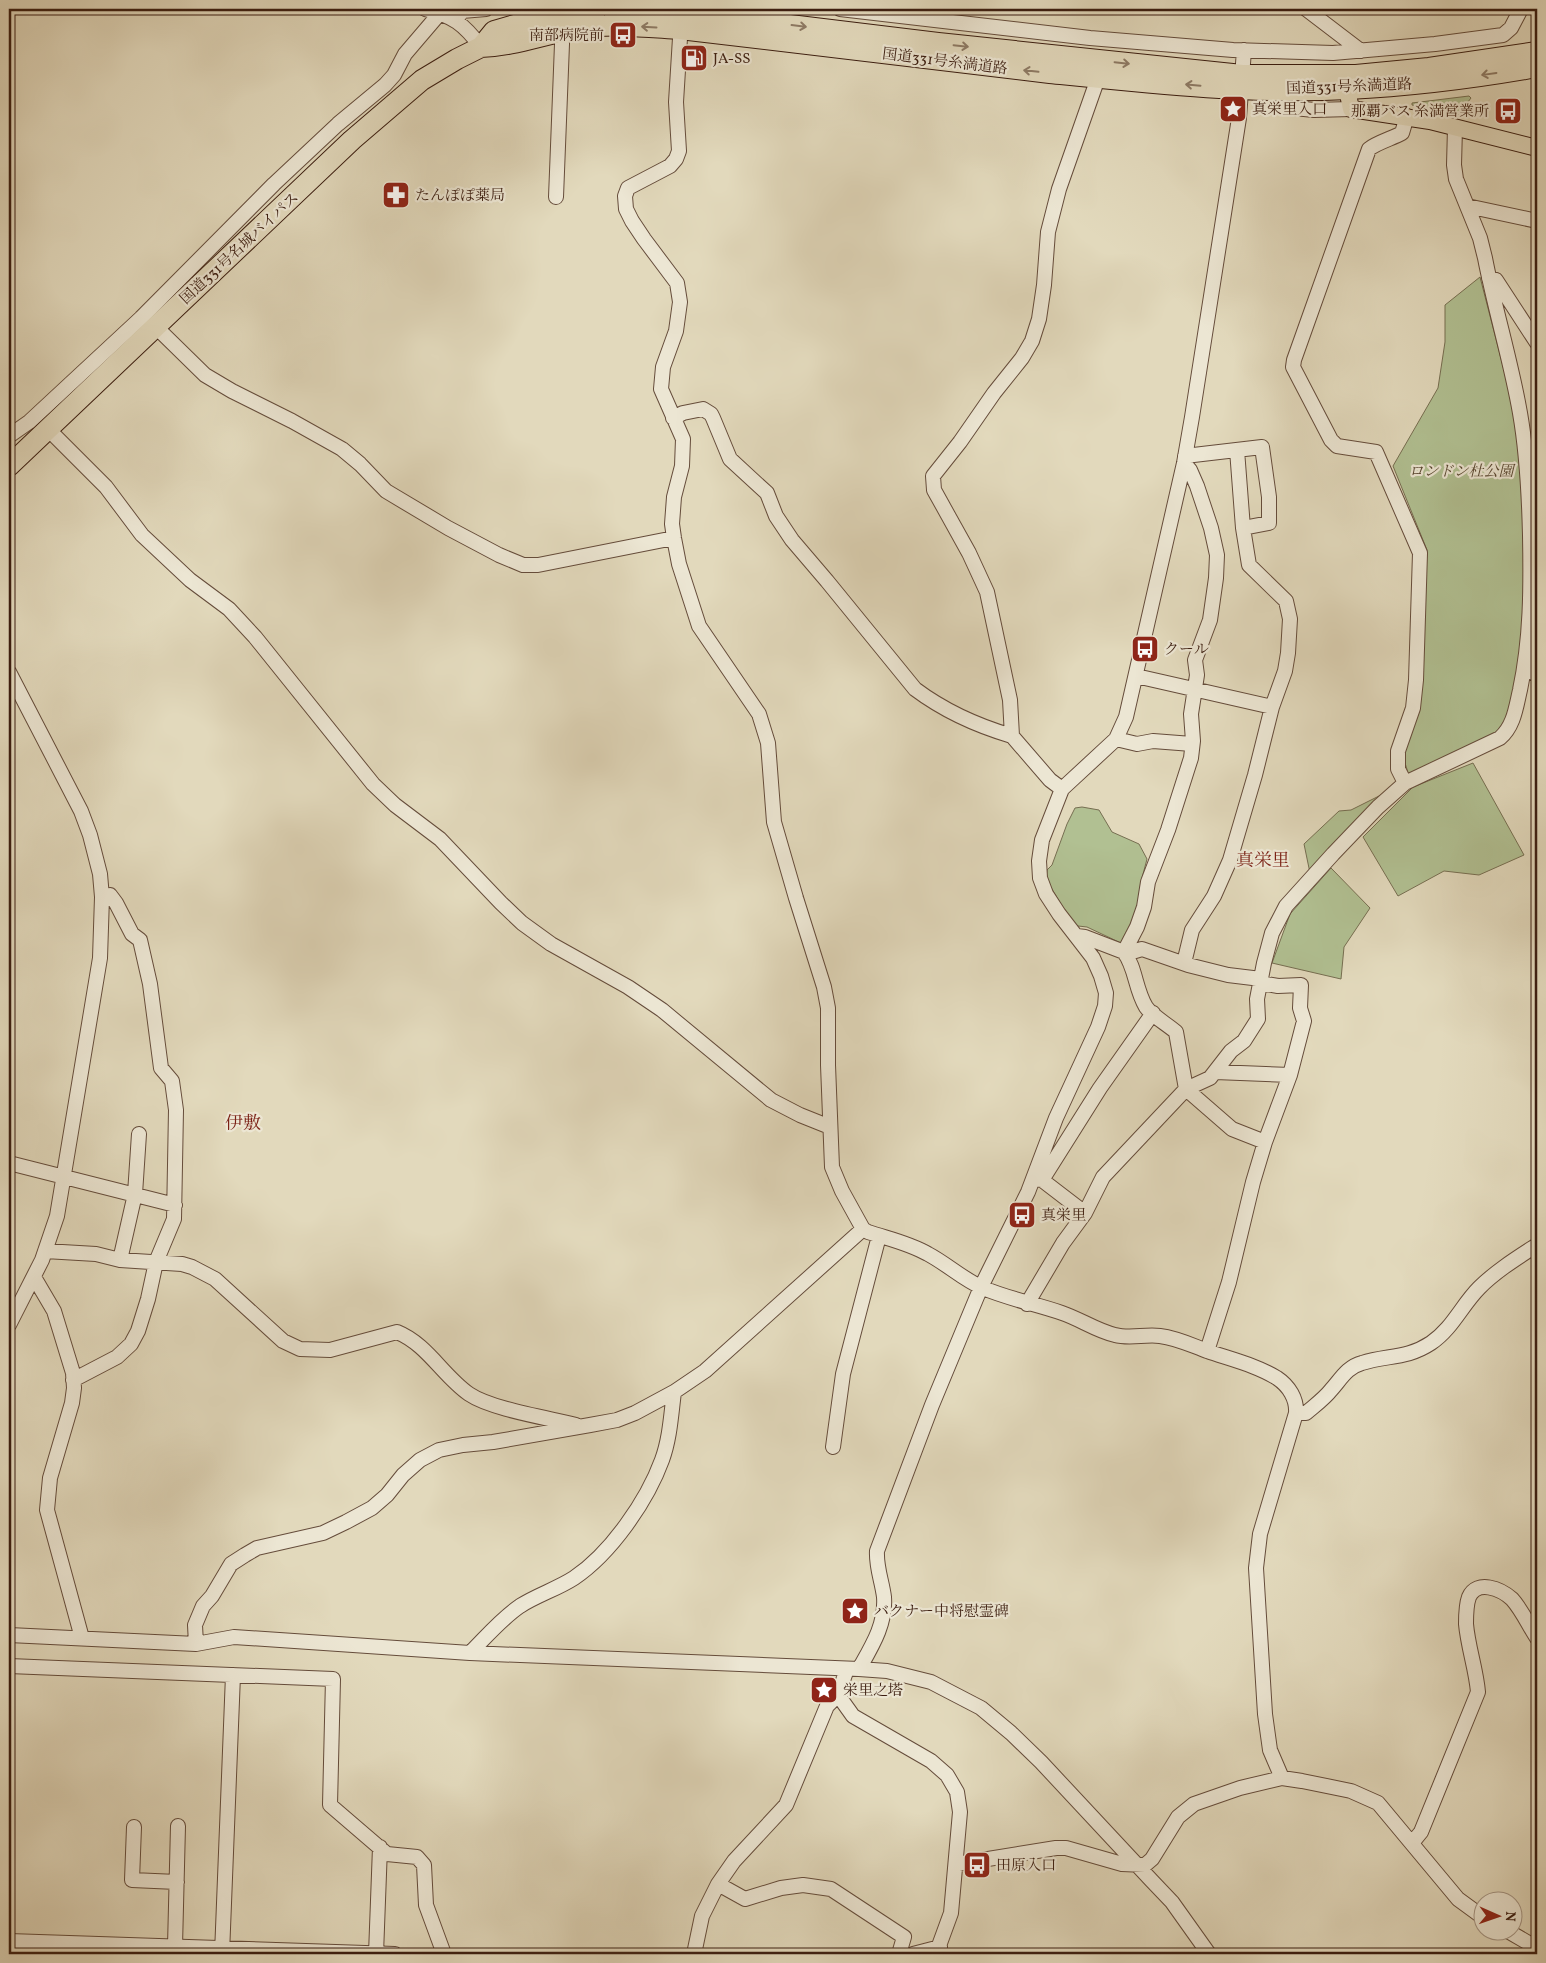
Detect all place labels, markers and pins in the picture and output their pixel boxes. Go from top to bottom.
bus stop icon: 南部病院前 [608,20,638,50]
place label: 南部病院前 [529,26,604,47]
fuel station icon: JA-SS [679,43,709,73]
place label: JA-SS [713,49,751,70]
place icon: 真栄里入口 [1218,94,1248,124]
bus stop icon: 那覇バス 糸満営業所 [1493,96,1523,126]
place label: 真栄里入口 [1252,100,1327,121]
place label: 那覇バス 糸満営業所 [1351,102,1489,123]
pharmacy icon: たんぽぽ薬局 [381,180,411,210]
place label: たんぽぽ薬局 [415,186,505,207]
bus stop icon: クール [1130,634,1160,664]
place label: クール [1164,640,1209,661]
bus stop icon: 真栄里 [1007,1200,1037,1230]
place label: 真栄里 [1041,1206,1086,1227]
place icon: バクナー中将慰霊碑 [840,1596,870,1626]
place label: バクナー中将慰霊碑 [874,1602,1009,1623]
place icon: 栄里之塔 [809,1675,839,1705]
place label: 栄里之塔 [843,1681,903,1702]
bus stop icon: 田原入口 [962,1850,992,1880]
place label: 田原入口 [996,1856,1056,1877]

